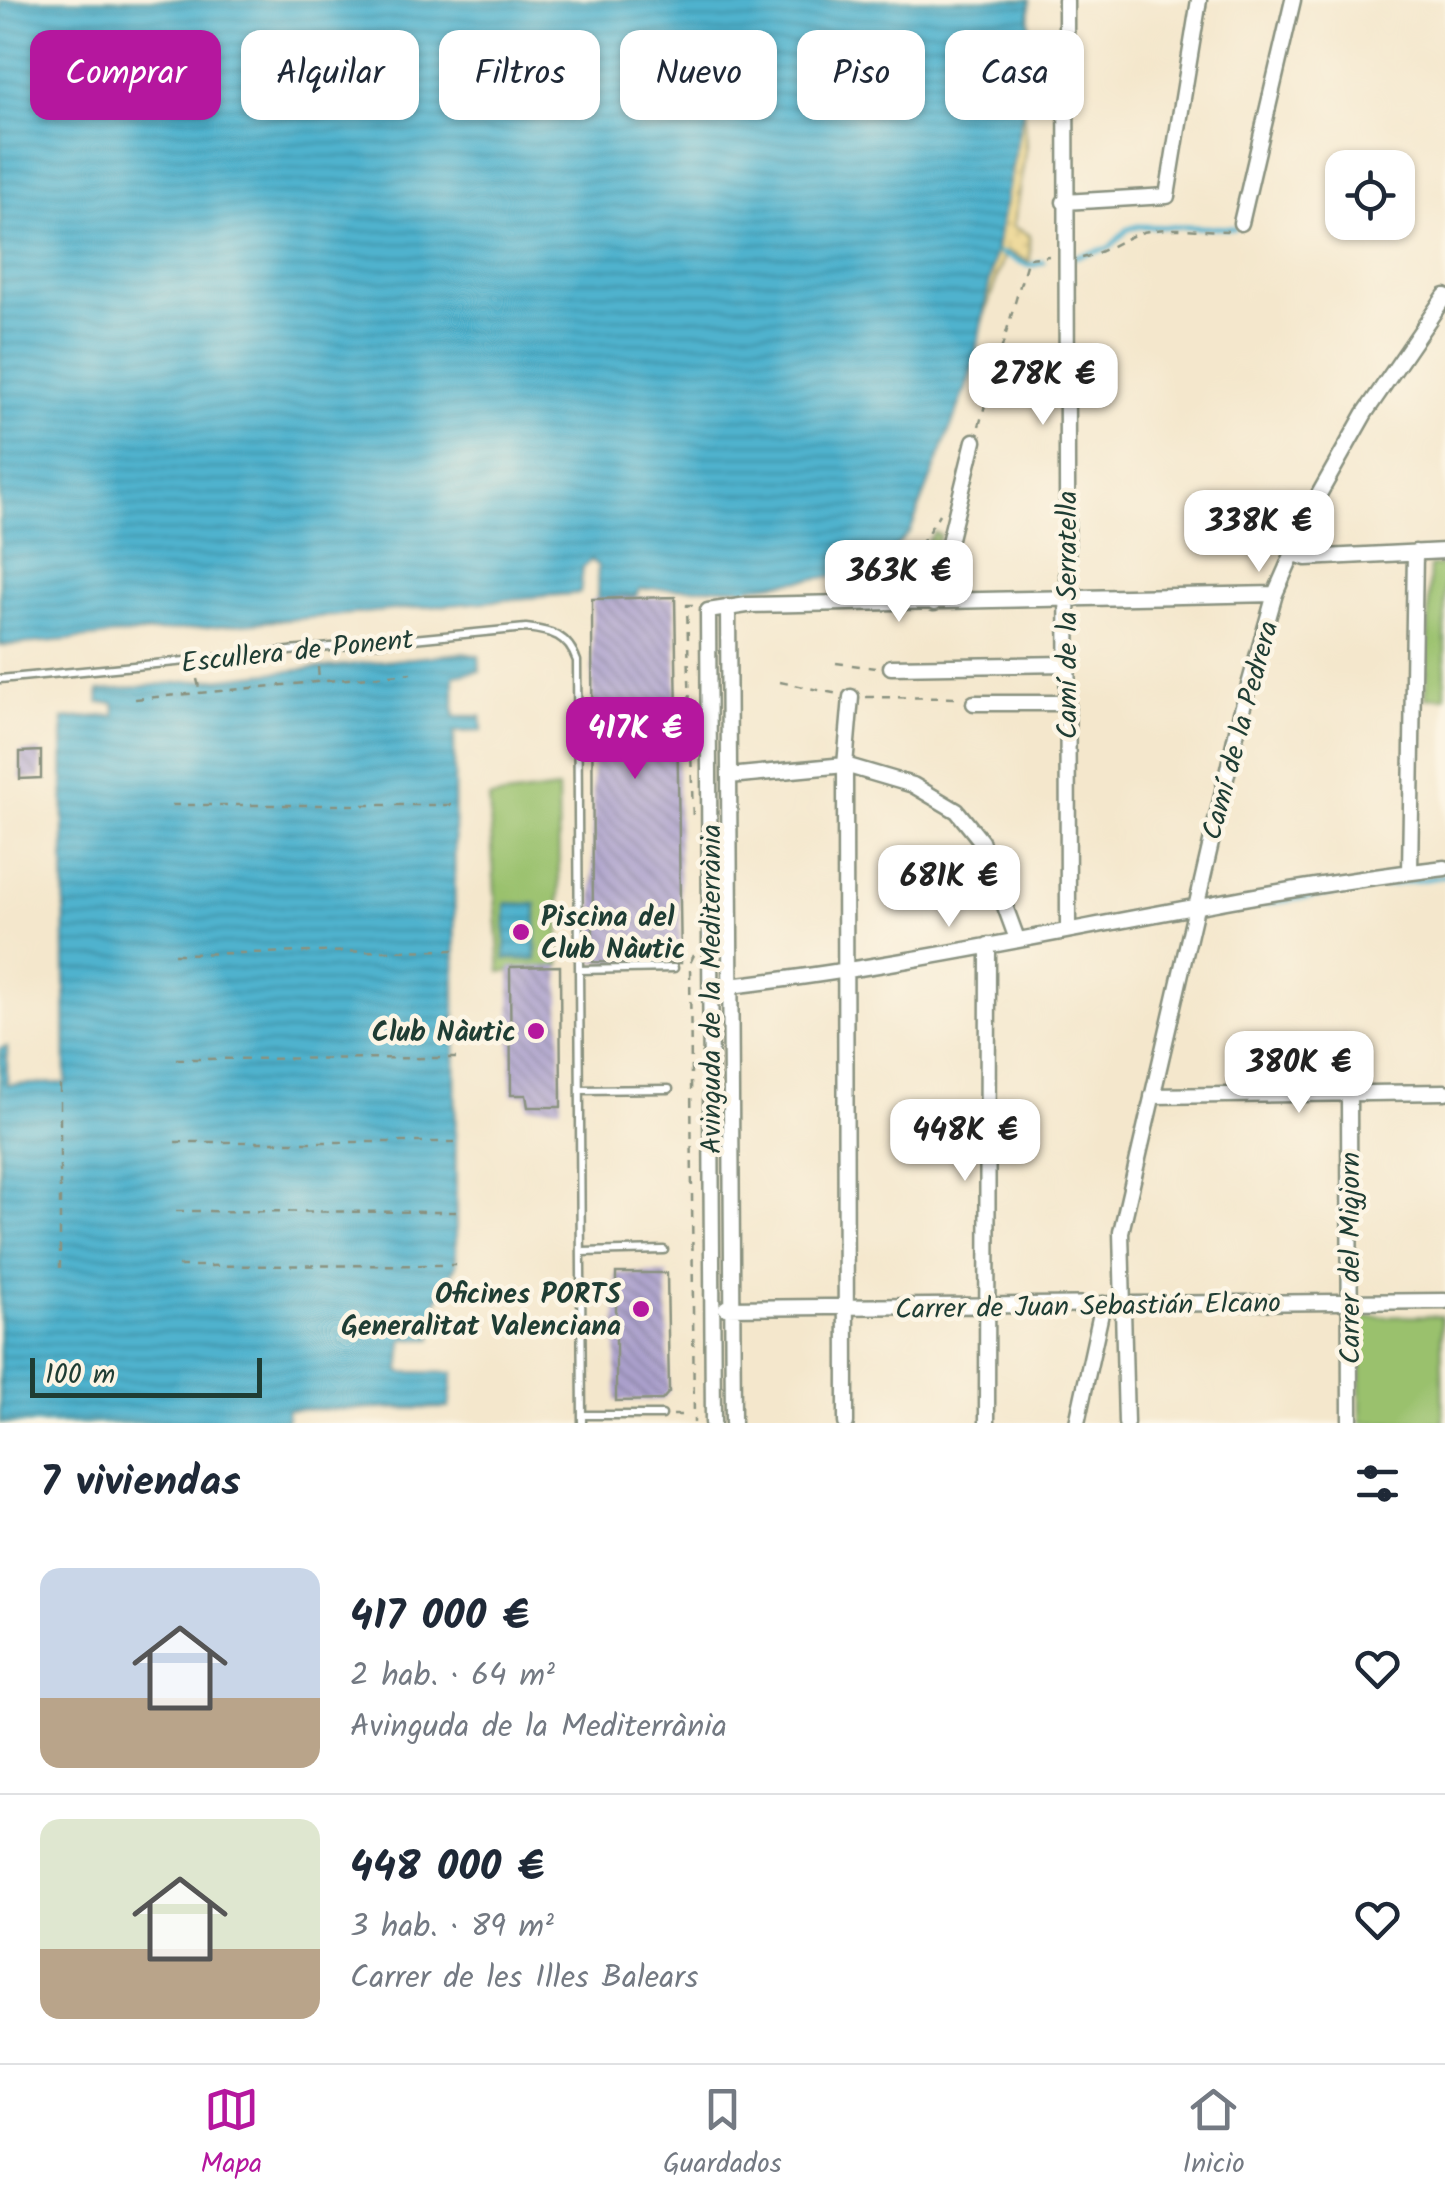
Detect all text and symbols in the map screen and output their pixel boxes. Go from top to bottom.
chip: Comprar [30,30,221,120]
chip: Alquilar [241,30,419,120]
chip: Filtros [439,30,600,120]
chip: Nuevo [620,30,777,120]
chip: Piso [797,30,925,120]
chip: Casa [945,30,1084,120]
map controls [1325,150,1415,240]
button: locate [1325,150,1415,240]
pin: 278K € [962,343,1124,428]
text: 278K € [991,350,1095,401]
pin: 338K € [1178,490,1340,575]
street label: Camí de la Serratella [1046,491,1091,739]
text: 338K € [1206,497,1312,548]
pin: 363K € [818,540,980,625]
text: 363K € [847,547,951,598]
street label: Camí de la Pedrera [1191,616,1292,845]
street label: Escullera de Ponent [179,618,417,687]
pin: 417K € [554,697,716,782]
text: 417K € [588,704,682,755]
street label: Avinguda de la Mediterrània [690,824,735,1154]
pin: 681K € [868,845,1030,930]
text: 681K € [900,852,998,903]
place label: Piscina del Club Nàutic [541,896,685,973]
marker: Piscina del Club Nàutic [510,921,532,943]
place label: Club Nàutic [372,1011,516,1056]
marker: Club Nàutic [525,1020,547,1042]
pin: 380K € [1218,1031,1380,1116]
text: 380K € [1247,1038,1351,1089]
pin: 448K € [884,1099,1046,1184]
text: 448K € [912,1106,1018,1157]
street label: Carrer del Migjorn [1329,1152,1374,1364]
place label: Oficines PORTS Generalitat Valenciana [341,1273,622,1350]
street label: Carrer de Juan Sebastián Elcano [895,1282,1281,1333]
marker: Oficines PORTS Generalitat Valenciana [630,1298,652,1320]
scale bar [30,1353,262,1398]
text: 100 m [45,1353,115,1398]
text: 7 viviendas [40,1450,241,1517]
icon: filters [1350,1456,1405,1511]
text: 417 000 € [350,1584,529,1651]
icon: home [120,1608,240,1728]
icon: heart [1350,1641,1405,1696]
text: 2 hab. · 64 m² [350,1651,555,1702]
text: Avinguda de la Mediterrània [350,1702,727,1753]
text: 448 000 € [350,1835,544,1902]
icon: home [120,1859,240,1979]
icon: heart [1350,1892,1405,1947]
text: 3 hab. · 89 m² [350,1902,554,1953]
text: Carrer de les Illes Balears [350,1953,698,2004]
tab: Mapa [200,2082,262,2187]
tab: Guardados [663,2082,782,2187]
tab: Inicio [1182,2082,1245,2187]

